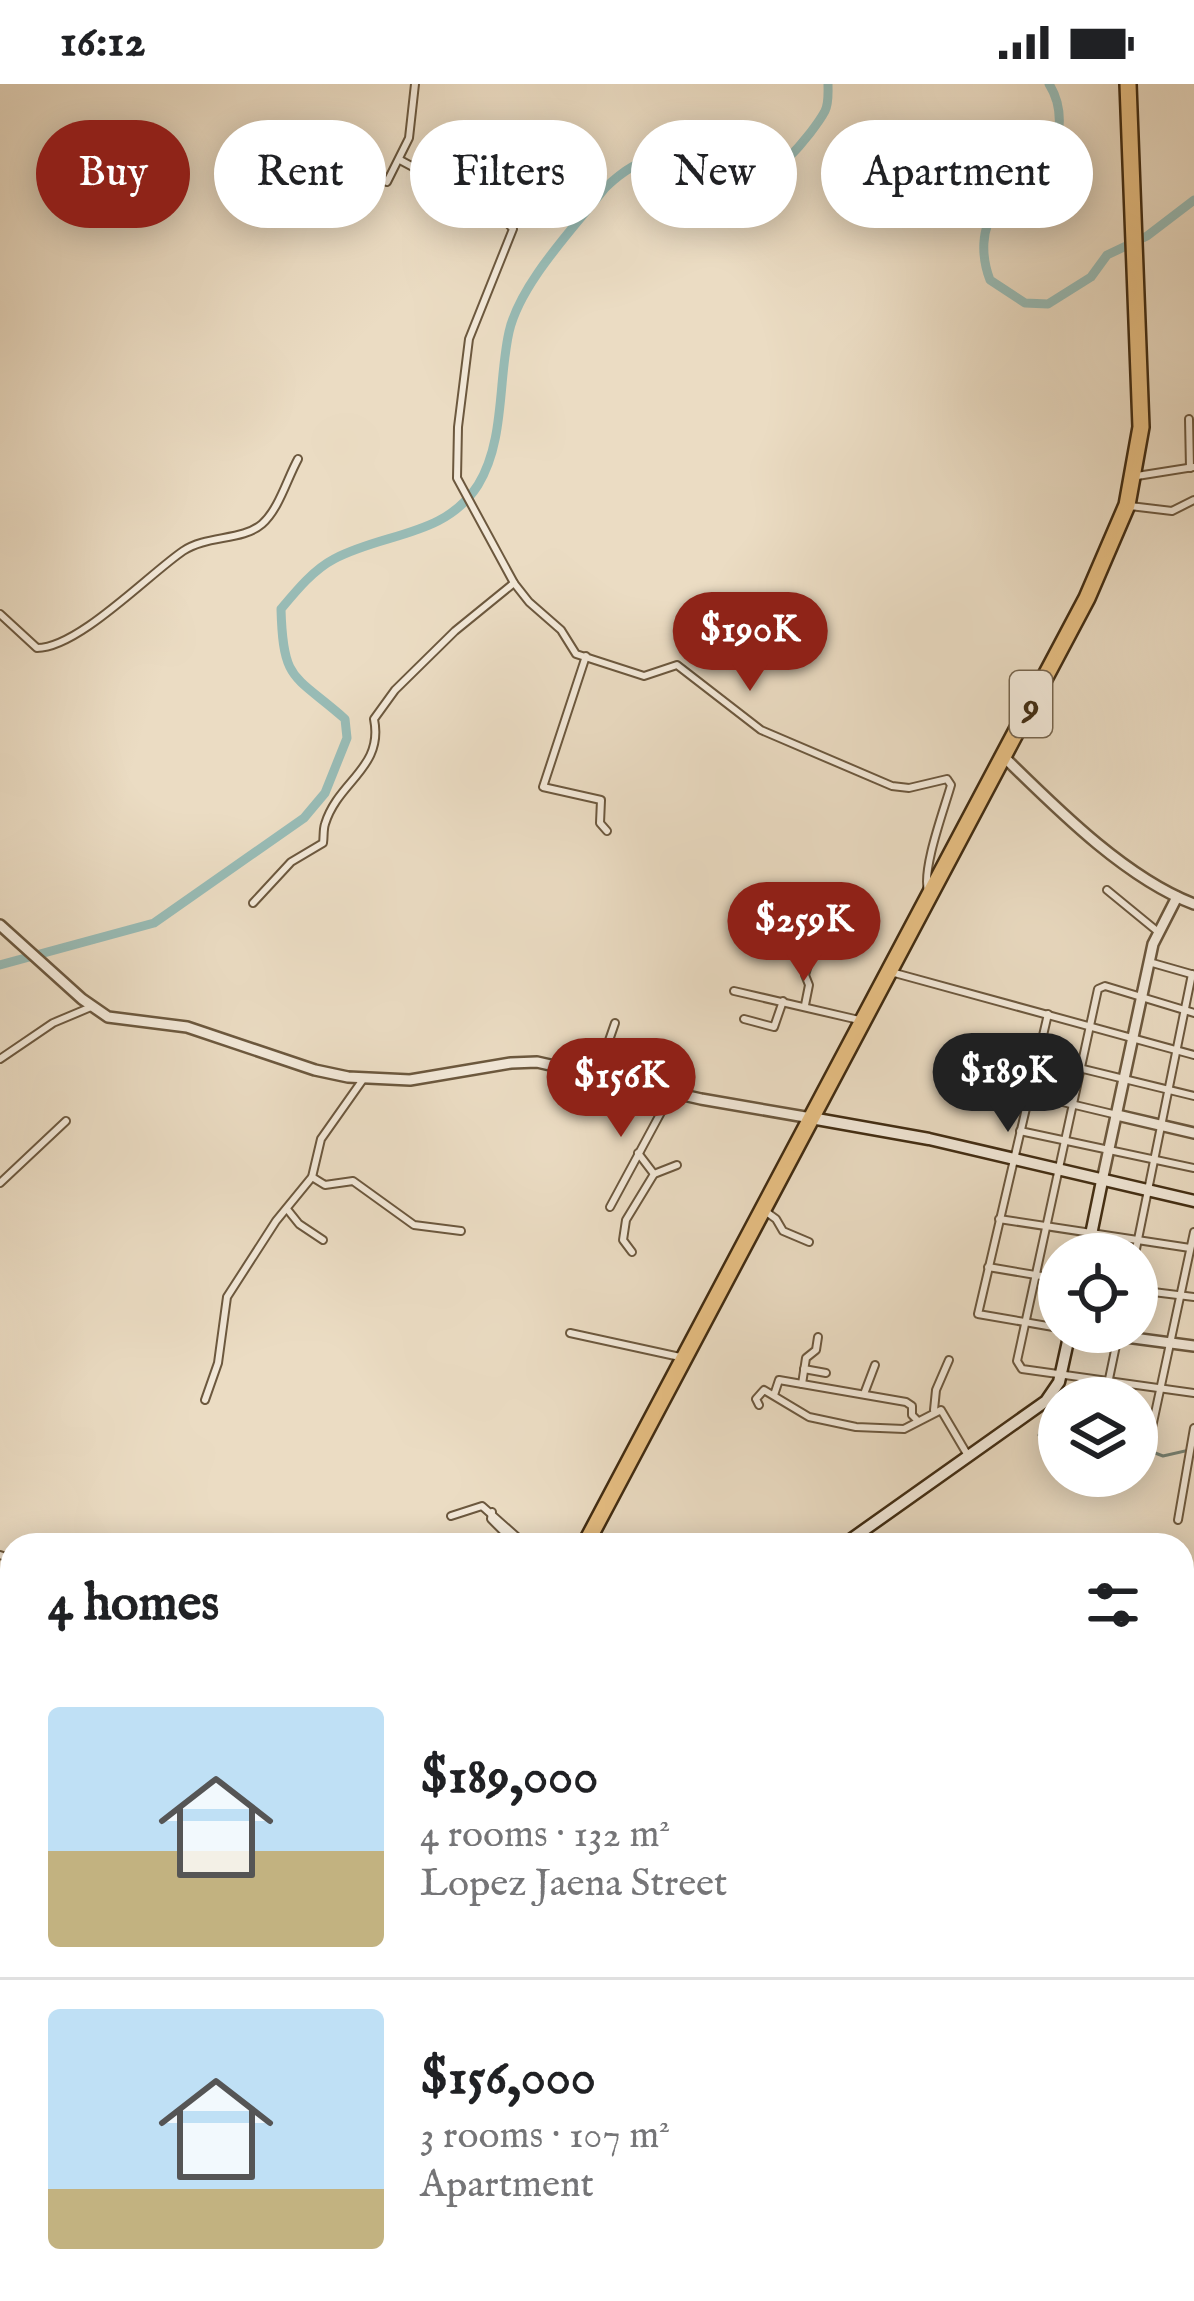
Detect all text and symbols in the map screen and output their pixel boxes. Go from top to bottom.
text: 16:12 [60,14,146,71]
chip: Buy [36,120,190,228]
chip: Rent [214,120,386,228]
chip: Filters [410,120,607,228]
chip: New [631,120,797,228]
chip: Apartment [821,120,1093,228]
pin: $190K [666,592,834,694]
text: $190K [700,606,800,655]
road number: 9 [1010,671,1052,737]
pin: $259K [720,882,888,984]
text: $259K [754,896,854,945]
pin: $189K [924,1033,1092,1135]
pin: $156K [537,1038,705,1140]
text: $189K [960,1047,1056,1096]
text: $156K [574,1052,668,1101]
map controls [1038,1233,1158,1497]
button: locate [1038,1233,1158,1353]
button: layers [1038,1377,1158,1497]
icon: filters [1080,1572,1146,1638]
text: 4 homes [48,1573,219,1638]
text: $189,000 [420,1746,598,1811]
icon: home [144,1755,288,1899]
text: 4 rooms · 132 m² [420,1811,670,1860]
text: Lopez Jaena Street [420,1860,727,1909]
text: $156,000 [420,2047,596,2112]
icon: home [144,2057,288,2201]
text: 3 rooms · 107 m² [420,2112,670,2161]
text: Apartment [420,2161,594,2210]

